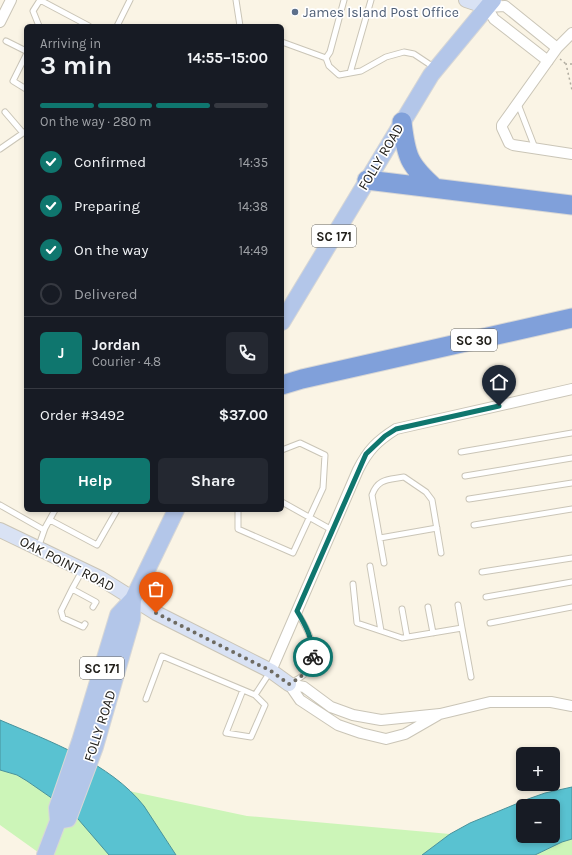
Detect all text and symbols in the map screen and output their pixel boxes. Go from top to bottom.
place label: James Island Post Office [303,4,459,21]
marker: James Island Post Office [290,7,300,17]
text: Arriving in [40,36,101,51]
text: 14:55–15:00 [187,49,268,67]
text: 3 min [40,50,112,81]
text: On the way · 280 m [40,114,151,129]
street label: FOLLY ROAD [355,121,407,193]
icon: check [40,151,62,173]
text: Confirmed [74,153,146,171]
text: 14:35 [238,155,268,170]
icon: check [40,195,62,217]
text: Preparing [74,197,140,215]
text: 14:38 [238,199,268,214]
road number: SC 171 [312,225,356,247]
icon: check [40,239,62,261]
text: On the way [74,241,148,259]
text: 14:49 [239,243,268,258]
text: Delivered [74,285,138,303]
road number: SC 30 [451,329,497,351]
button: phone [226,332,268,374]
text: Jordan [92,336,140,354]
text: J [58,344,64,362]
text: Courier · 4.8 [92,354,161,369]
pin [482,365,516,406]
icon: home [488,371,510,393]
text: Order #3492 [40,406,125,424]
text: $37.00 [219,406,268,424]
button: Help [40,458,150,504]
button: Share [158,458,268,504]
street label: OAK POINT ROAD [17,533,117,595]
pin [139,572,173,613]
icon: bag [145,578,167,600]
courier [293,637,333,677]
icon: bike [302,646,324,668]
road number: SC 171 [80,657,124,679]
street label: FOLLY ROAD [80,688,120,764]
map controls [516,747,560,843]
button: + [516,747,560,791]
button: − [516,799,560,843]

